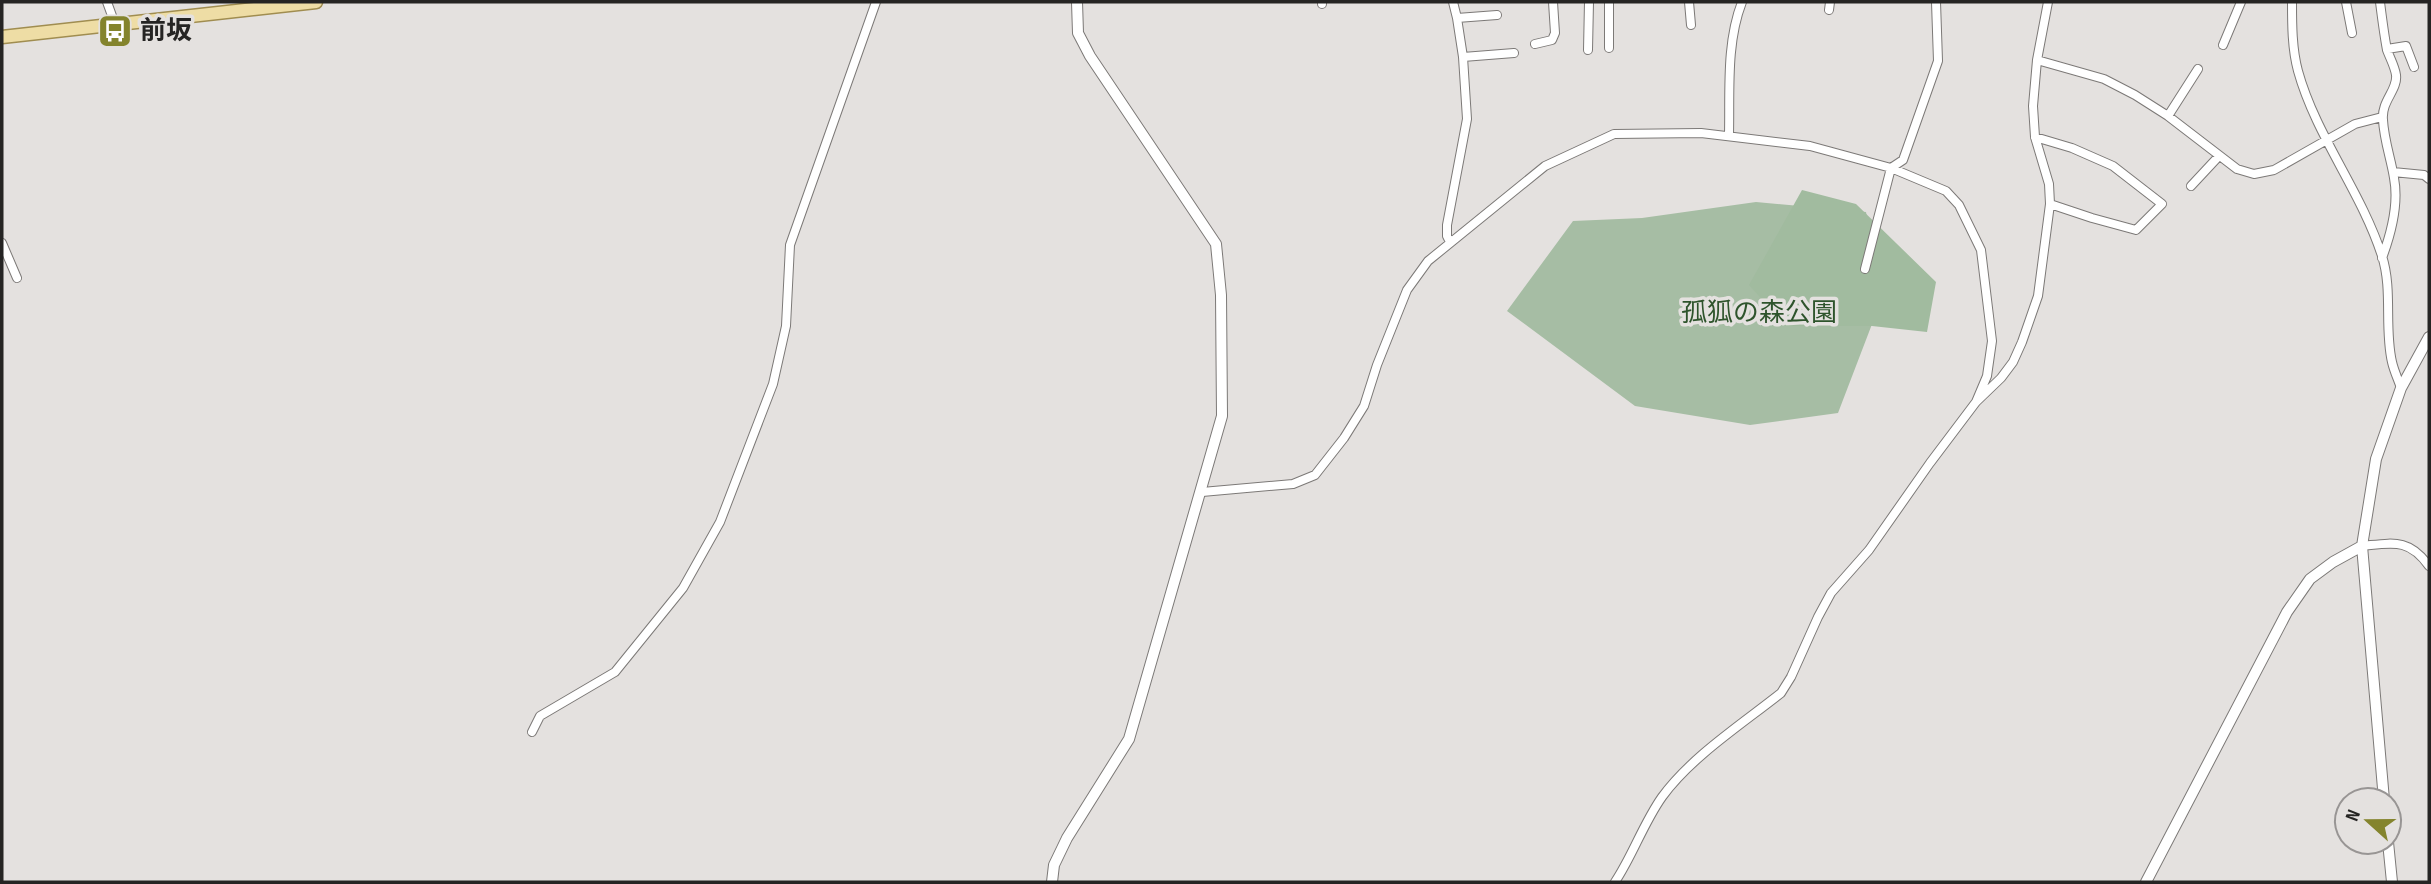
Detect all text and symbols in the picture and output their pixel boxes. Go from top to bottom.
bus stop icon: 前坂 [96,12,134,50]
place label: 前坂 [140,16,192,47]
park label: 孤狐の森公園 [1681,298,1837,329]
north arrow [2333,786,2403,856]
text: N [2341,807,2366,824]

